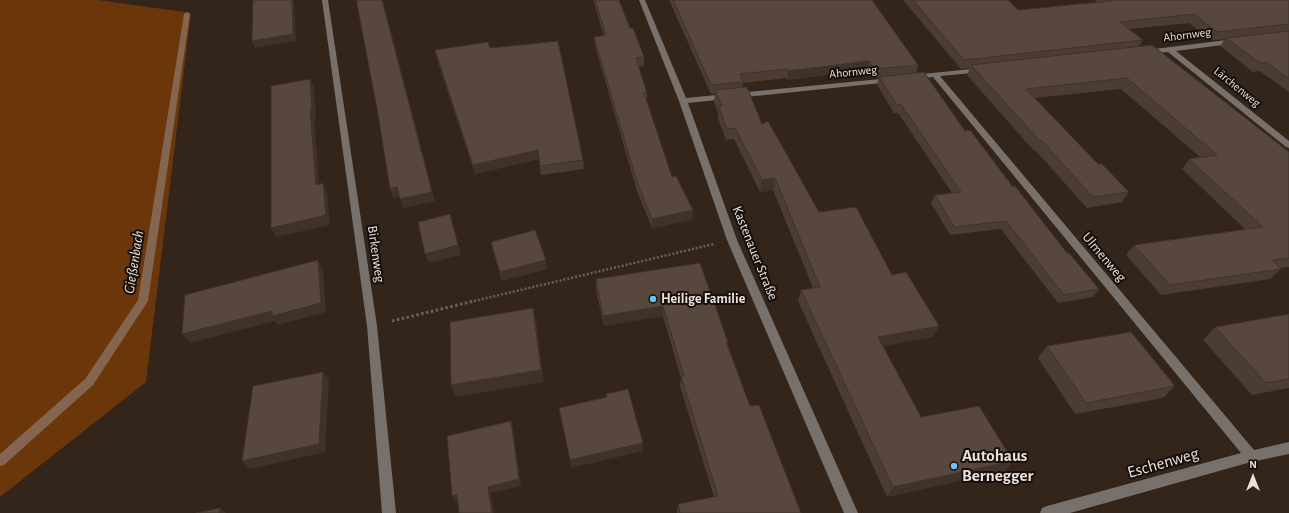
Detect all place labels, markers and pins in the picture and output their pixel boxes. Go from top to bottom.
place label: Heilige Familie [661,291,745,307]
marker: Heilige Familie [648,294,658,304]
place label: Autohaus Bernegger [962,446,1033,486]
marker: Autohaus Bernegger [949,461,959,471]

